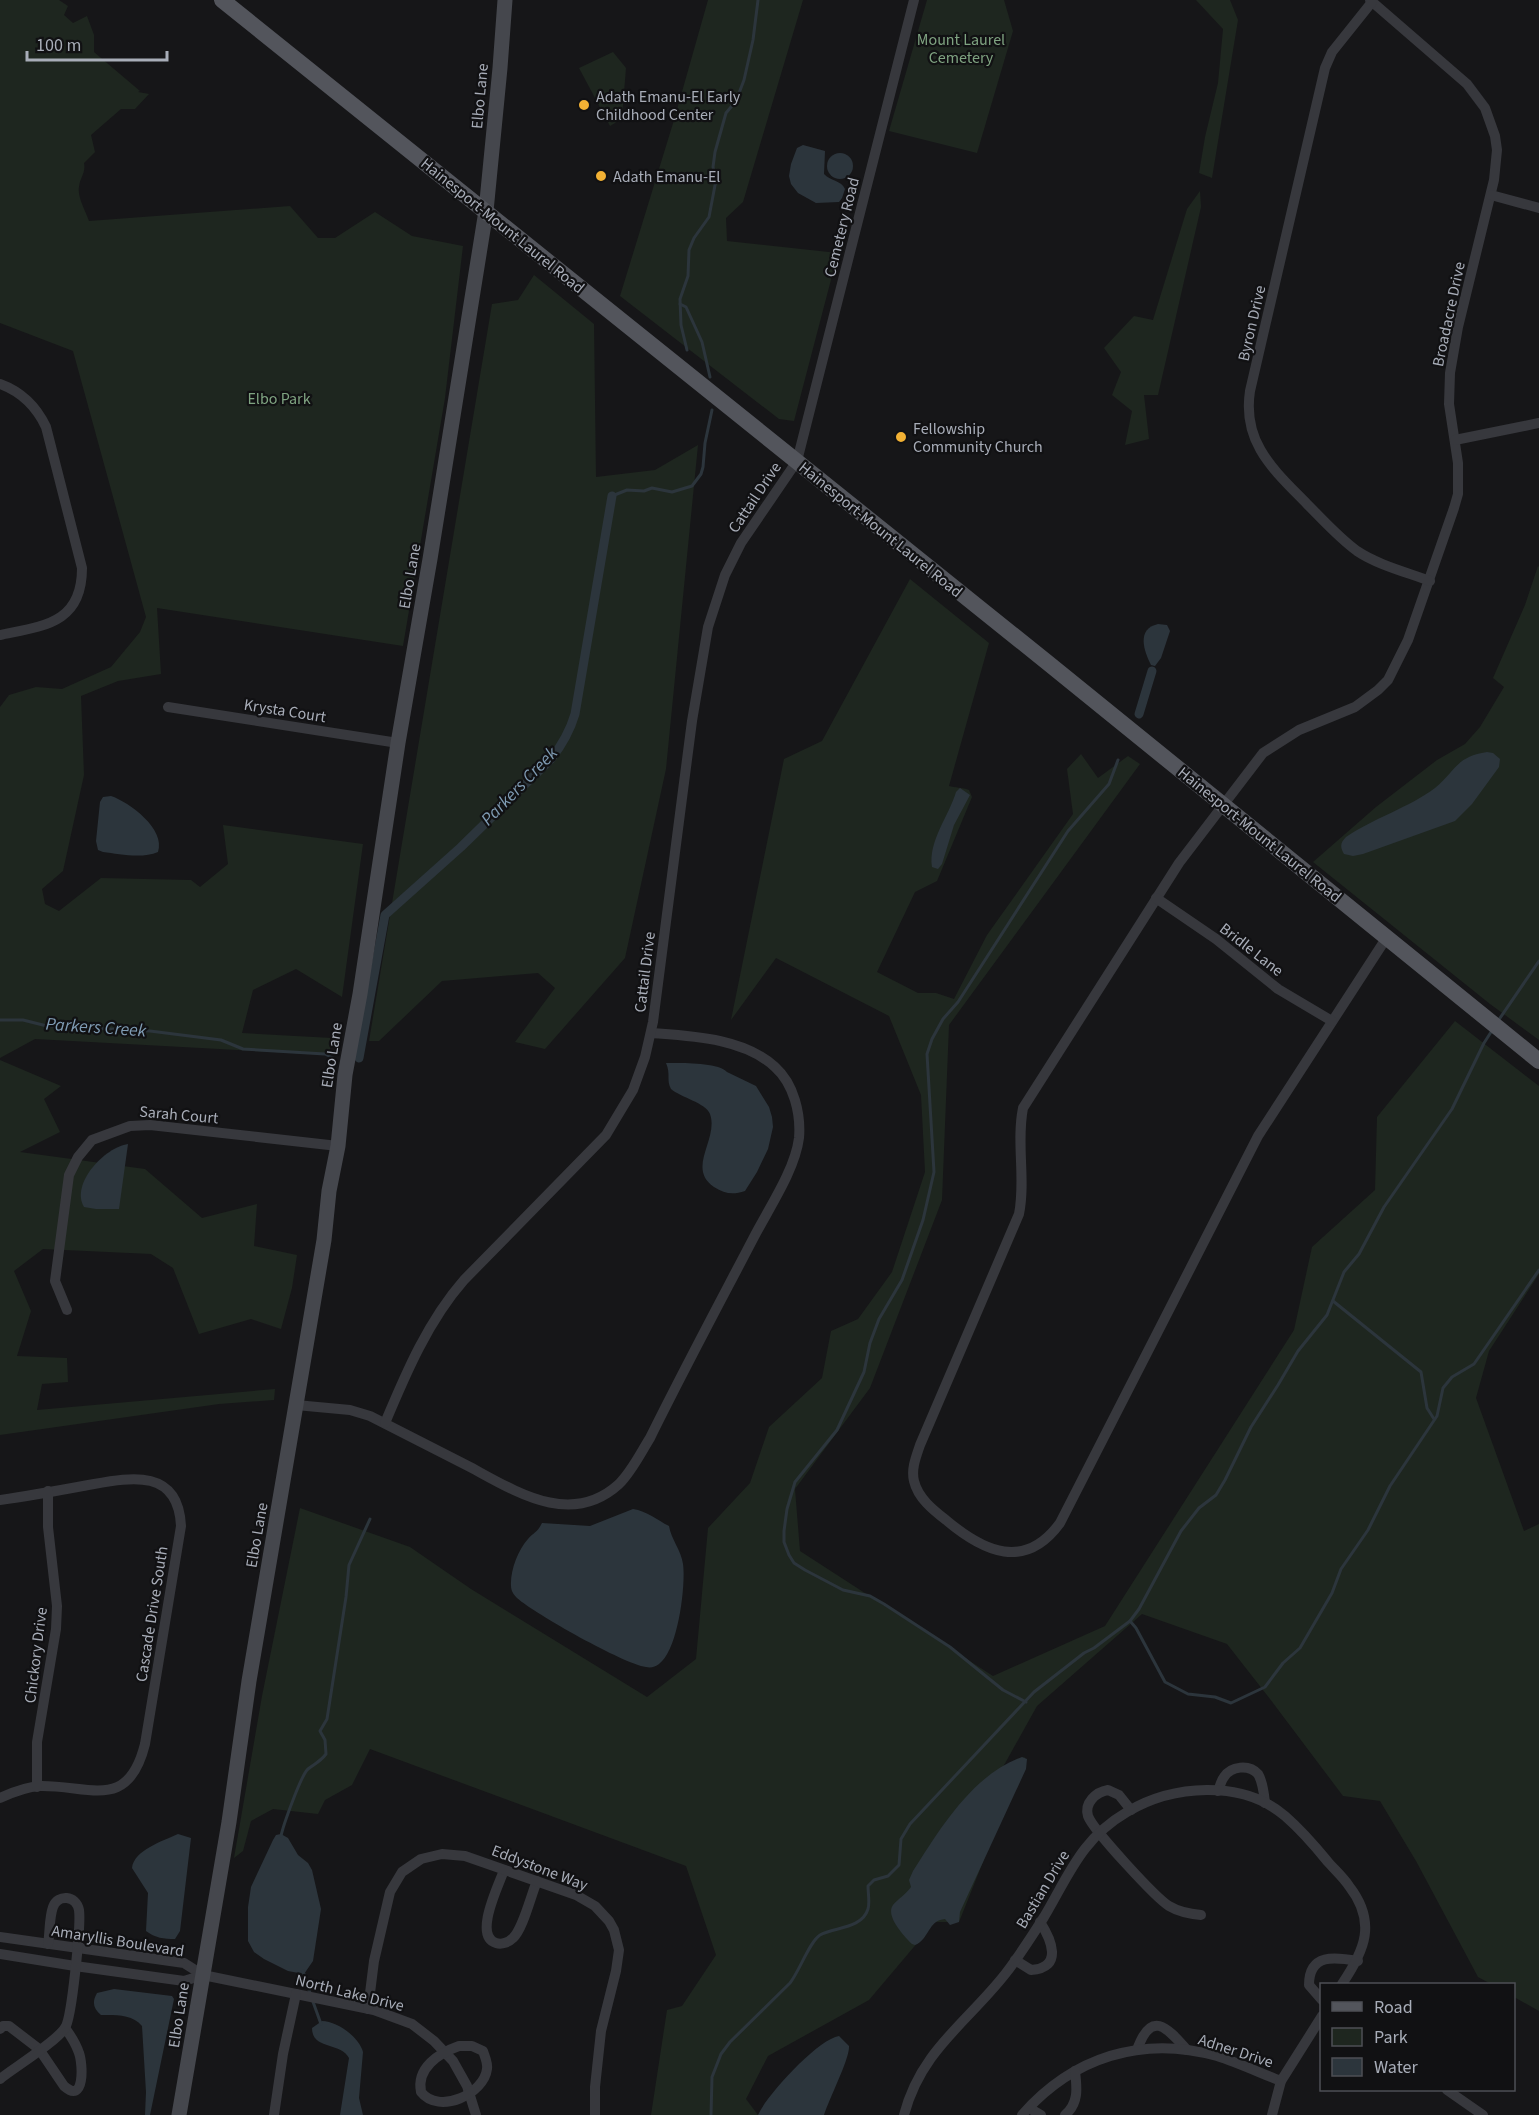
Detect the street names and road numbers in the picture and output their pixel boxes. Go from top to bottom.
street label: Elbo Lane [466,62,494,130]
street label: Hainesport-Mount Laurel Road [416,153,589,299]
street label: Cemetery Road [819,175,865,279]
street label: Broadacre Drive [1427,260,1471,369]
street label: Byron Drive [1233,283,1271,363]
street label: Hainesport-Mount Laurel Road [794,457,967,603]
street label: Cattail Drive [723,458,787,537]
street label: Elbo Lane [393,542,427,610]
street label: Krysta Court [242,694,328,728]
street label: Hainesport-Mount Laurel Road [1173,762,1346,908]
street label: Bridle Lane [1215,918,1288,982]
street label: Cattail Drive [629,930,661,1014]
street label: Elbo Lane [316,1021,348,1089]
street label: Sarah Court [138,1101,220,1129]
street label: Elbo Lane [240,1501,274,1569]
street label: Cascade Drive South [130,1545,174,1684]
street label: Chickory Drive [19,1606,53,1704]
street label: Eddystone Way [488,1839,591,1897]
street label: Bastian Drive [1011,1846,1075,1933]
street label: Amaryllis Boulevard [50,1920,186,1962]
street label: North Lake Drive [293,1969,406,2017]
street label: Elbo Lane [163,1981,195,2049]
street label: Adner Drive [1195,2028,1276,2073]

